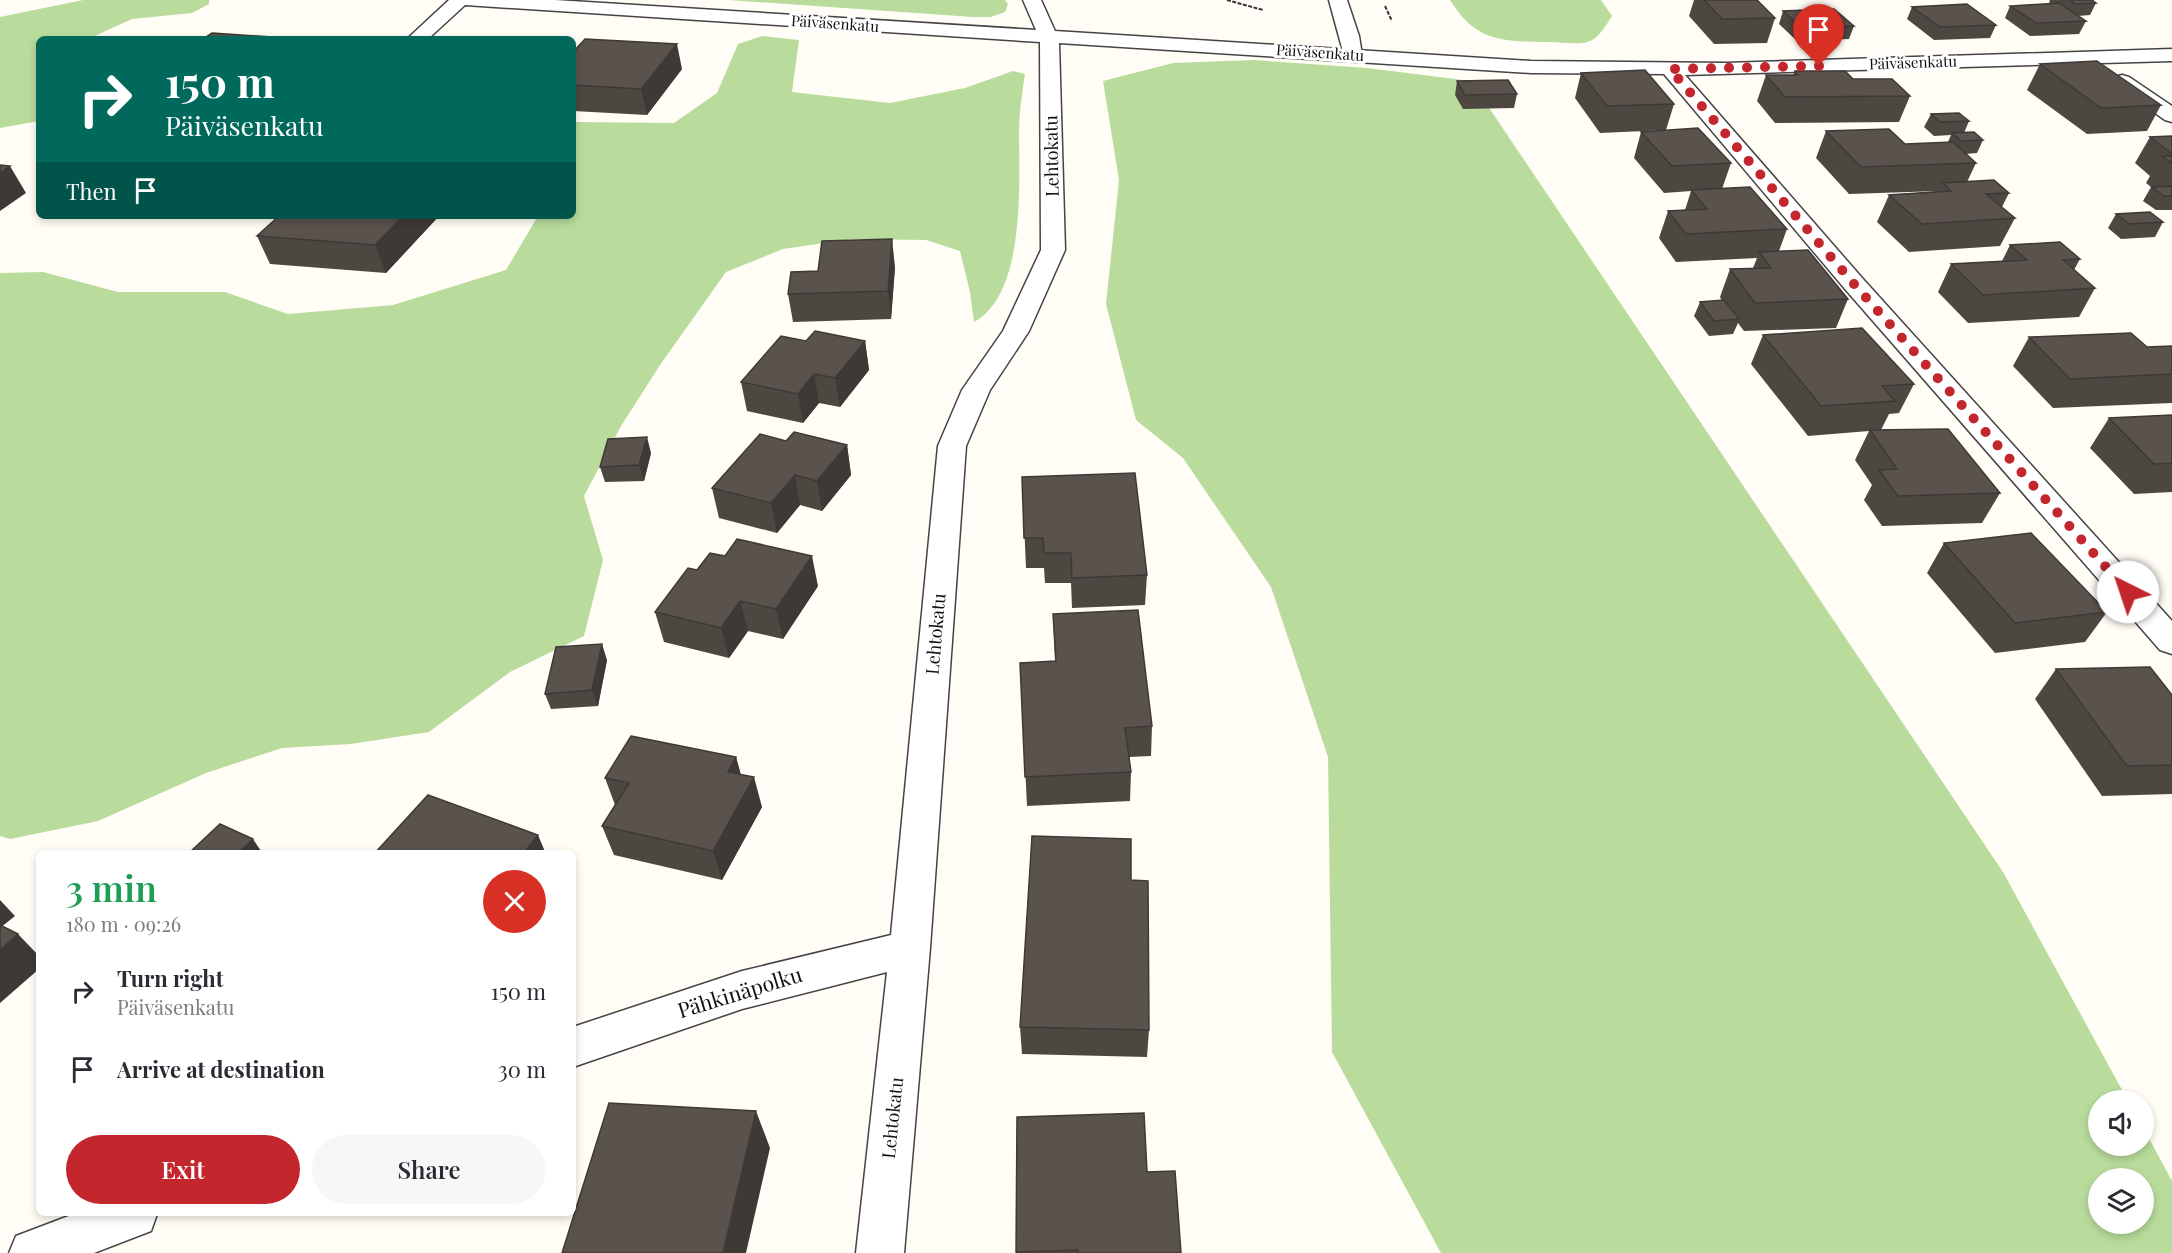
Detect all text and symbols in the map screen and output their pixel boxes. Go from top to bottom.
pin [1793,4,1844,66]
street label: Päiväsenkatu [790,10,880,36]
icon: arrive [1802,13,1835,46]
street label: Päiväsenkatu [1275,39,1365,65]
street label: Päiväsenkatu [1869,50,1958,74]
text: 150 m [165,53,275,109]
icon: right [66,60,144,138]
text: Päiväsenkatu [165,107,324,143]
street label: Lehtokatu [1038,114,1064,197]
icon: arrive [129,174,162,207]
text: Then [66,176,117,206]
position arrow [2096,560,2160,624]
street label: Lehtokatu [919,592,951,676]
text: 3 min [66,863,157,911]
button: close [483,870,546,933]
text: 180 m · 09:26 [66,910,181,937]
street label: Pähkinäpolku [674,959,805,1023]
text: Turn right [117,963,223,993]
icon: right [66,975,99,1008]
text: 150 m [491,976,546,1006]
text: Päiväsenkatu [117,993,234,1020]
icon: arrive [66,1053,99,1086]
text: Arrive at destination [117,1054,325,1084]
text: 30 m [498,1054,546,1084]
street label: Lehtokatu [876,1075,908,1160]
map controls [2088,1090,2154,1234]
button: sound [2088,1090,2154,1156]
button: Exit [66,1135,300,1204]
button: Share [312,1135,546,1204]
button: layers [2088,1168,2154,1234]

